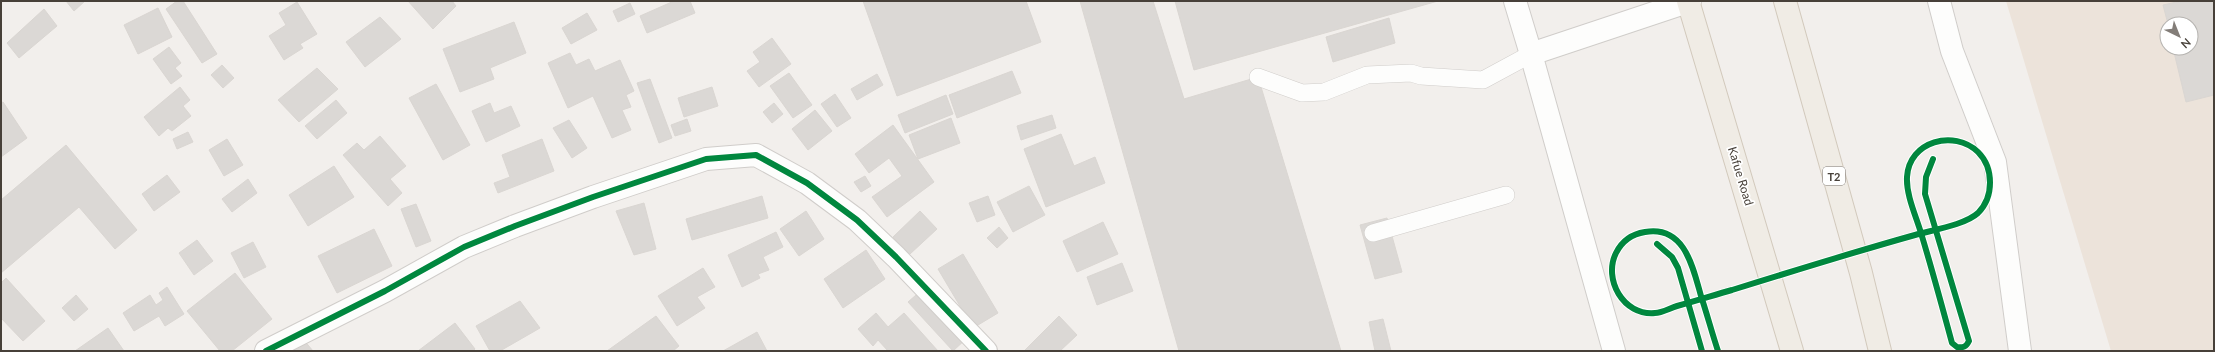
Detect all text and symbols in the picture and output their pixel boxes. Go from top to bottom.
north arrow [2159,16,2199,56]
text: N [2179,36,2194,51]
street label: Kafue Road [1725,145,1757,207]
road number: T2 [1823,167,1845,185]

